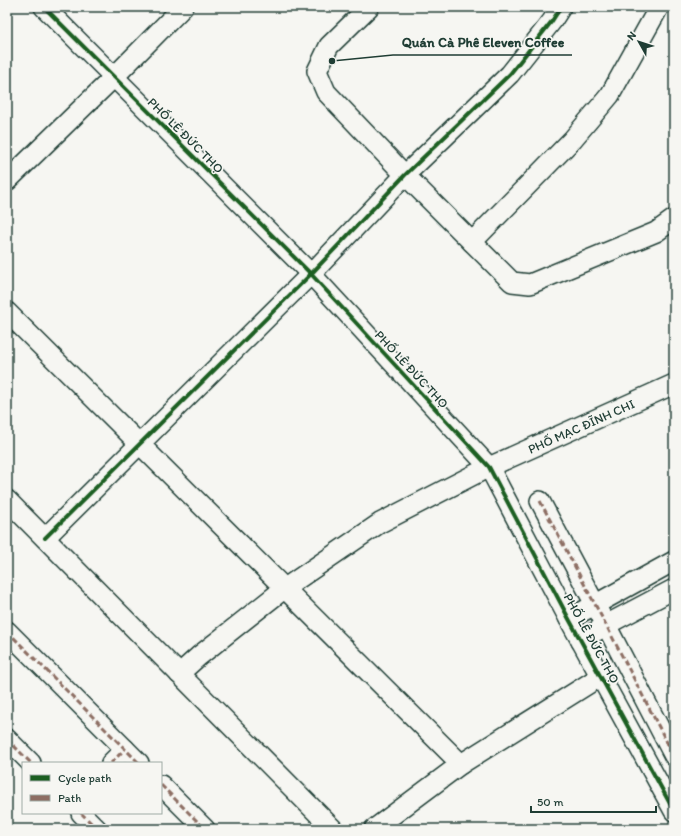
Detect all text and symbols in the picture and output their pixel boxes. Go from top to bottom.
north arrow [619,22,659,62]
callout: Quán Cà Phê Eleven Coffee [393,29,572,55]
text: N [624,29,639,43]
text: Quán Cà Phê Eleven Coffee [402,34,565,51]
street label: PHỐ LÊ ĐỨC THỌ [145,94,227,176]
street label: PHỐ LÊ ĐỨC THỌ [372,327,452,411]
street label: PHỐ MẠC ĐĨNH CHI [525,395,637,457]
street label: PHỐ LÊ ĐỨC THỌ [561,590,623,686]
legend [22,762,162,814]
text: Cycle path [58,771,112,785]
scale bar [531,788,656,814]
text: Path [58,791,81,805]
text: 50 m [537,795,563,809]

